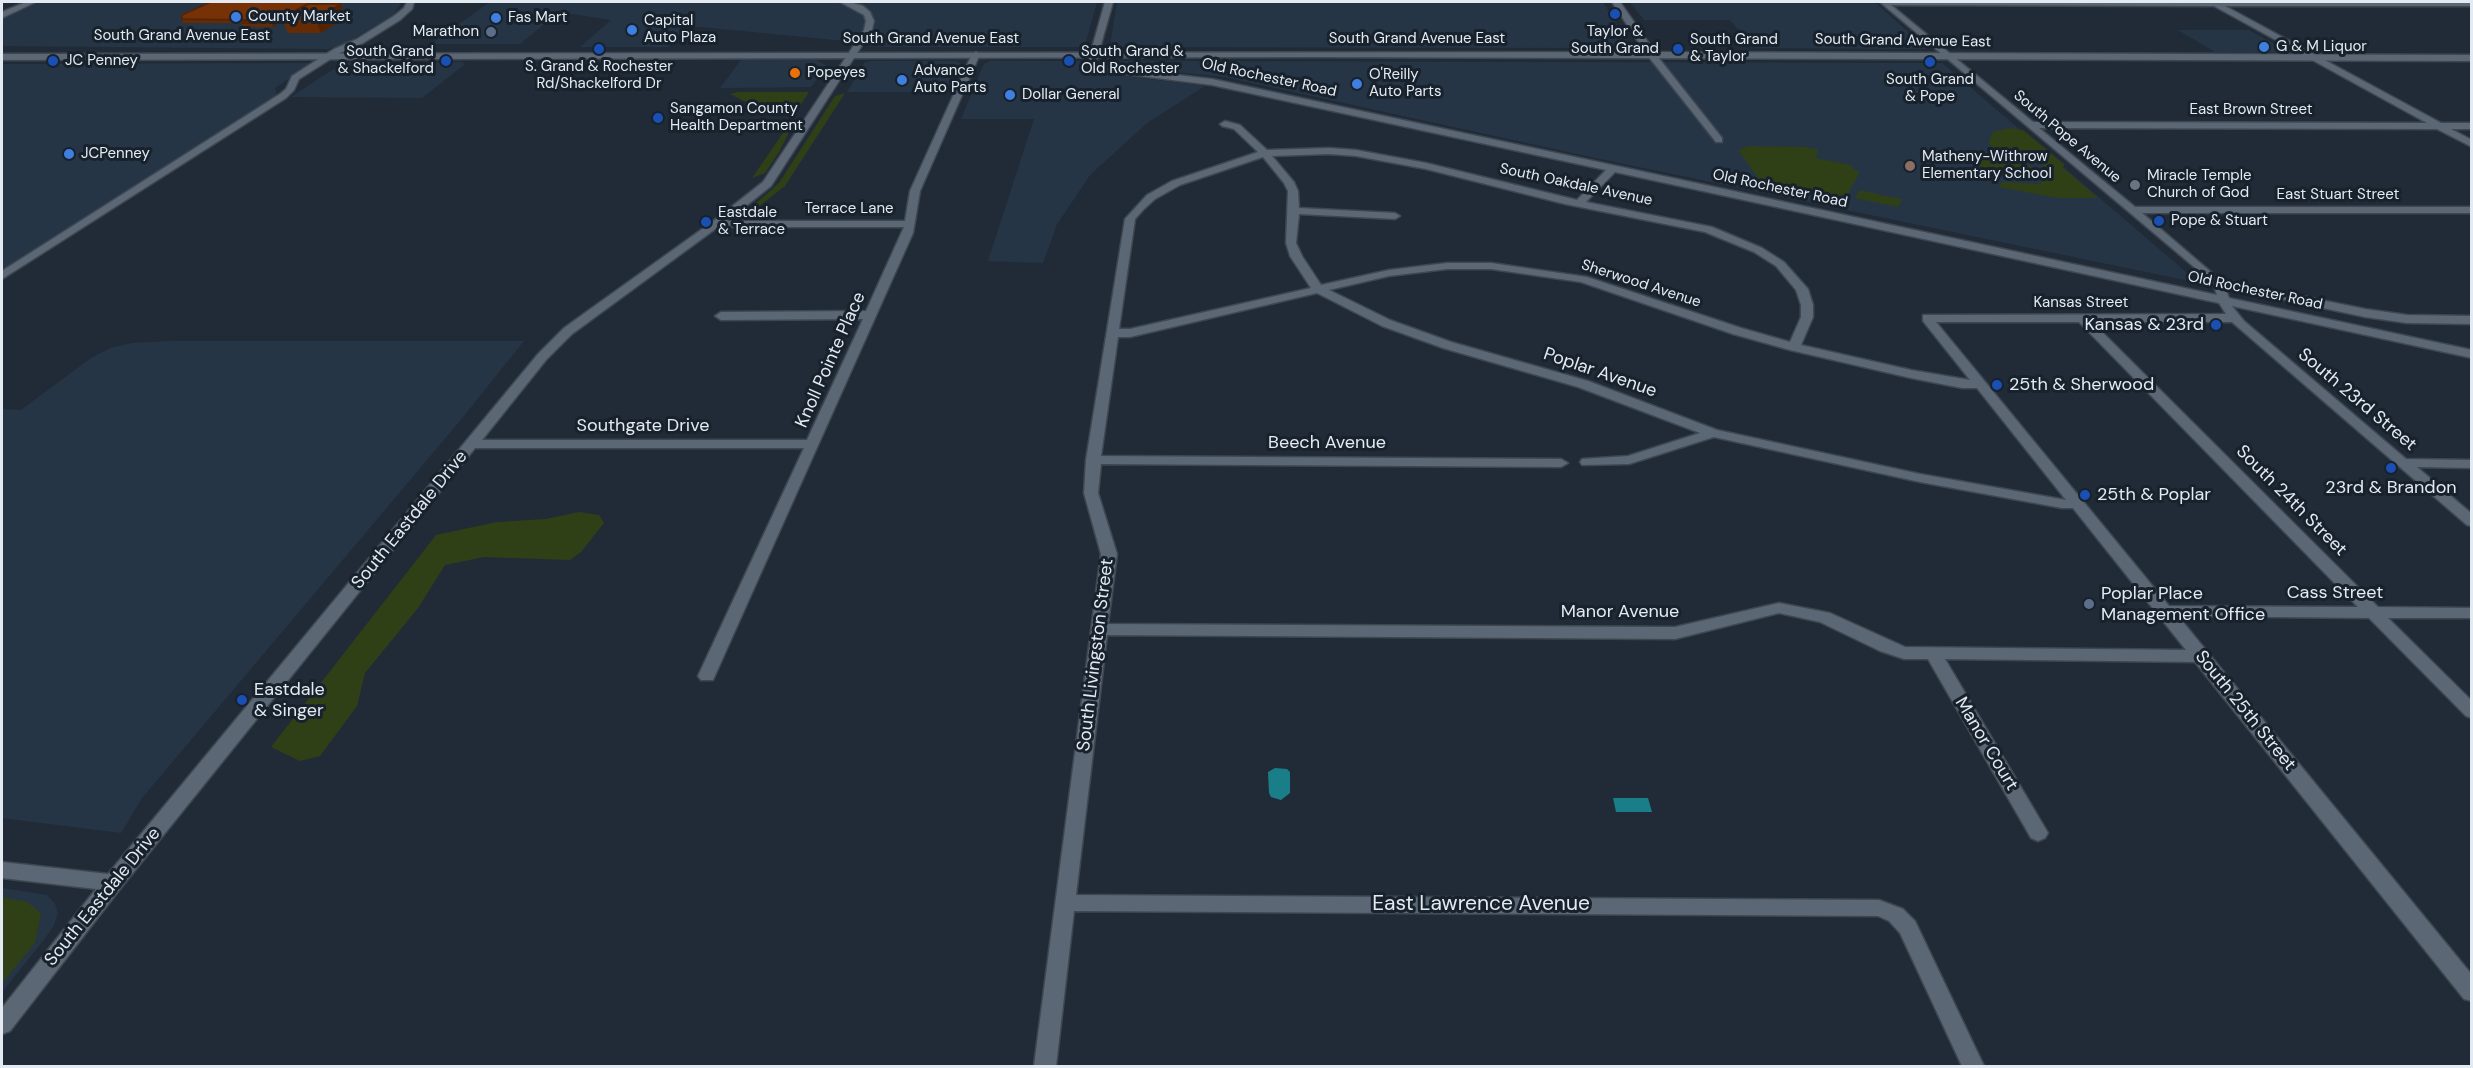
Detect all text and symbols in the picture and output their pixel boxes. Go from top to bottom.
marker: Taylor & South Grand [1608,7,1622,21]
place label: County Market [248,8,351,26]
place label: Fas Mart [508,9,567,27]
marker: County Market [229,10,243,24]
marker: Fas Mart [489,11,503,25]
place label: Capital Auto Plaza [644,12,716,47]
place label: Marathon [413,23,479,41]
marker: Capital Auto Plaza [625,23,639,37]
place label: Taylor & South Grand [1571,23,1659,58]
marker: Marathon [484,25,498,39]
street label: South Grand Avenue East [94,27,270,45]
street label: South Grand Avenue East [843,30,1019,48]
street label: South Grand Avenue East [1329,30,1505,48]
street label: South Grand Avenue East [1815,30,1991,52]
place label: South Grand & Taylor [1690,31,1778,66]
place label: G & M Liquor [2276,38,2367,56]
marker: G & M Liquor [2257,40,2271,54]
marker: S. Grand & Rochester Rd/Shackelford Dr [592,42,606,56]
marker: South Grand & Taylor [1671,42,1685,56]
place label: South Grand & Shackelford [338,43,434,78]
place label: South Grand & Old Rochester [1081,43,1184,78]
place label: JC Penney [65,52,138,70]
marker: JC Penney [46,54,60,68]
marker: South Grand & Shackelford [439,54,453,68]
marker: South Grand & Old Rochester [1062,54,1076,68]
street label: Old Rochester Road [1200,55,1338,101]
marker: South Grand & Pope [1923,55,1937,69]
place label: S. Grand & Rochester Rd/Shackelford Dr [525,58,673,93]
place label: Advance Auto Parts [914,62,986,97]
place label: Popeyes [807,64,865,82]
marker: Popeyes [788,66,802,80]
place label: O'Reilly Auto Parts [1369,66,1441,101]
place label: South Grand & Pope [1886,71,1974,106]
marker: Advance Auto Parts [895,73,909,87]
marker: O'Reilly Auto Parts [1350,77,1364,91]
place label: Dollar General [1022,86,1120,104]
street label: South Pope Avenue [2010,87,2124,187]
marker: Dollar General [1003,88,1017,102]
place label: Sangamon County Health Department [670,100,803,135]
street label: East Brown Street [2189,101,2313,119]
marker: Sangamon County Health Department [651,111,665,125]
place label: JCPenney [81,145,150,163]
marker: JCPenney [62,147,76,161]
place label: Matheny-Withrow Elementary School [1922,148,2052,183]
marker: Matheny-Withrow Elementary School [1903,159,1917,173]
street label: South Oakdale Avenue [1498,160,1654,210]
street label: Old Rochester Road [1711,166,1849,212]
place label: Miracle Temple Church of God [2147,167,2252,202]
marker: Miracle Temple Church of God [2128,178,2142,192]
street label: East Stuart Street [2277,186,2399,204]
street label: Terrace Lane [804,200,894,218]
place label: Eastdale & Terrace [718,204,785,239]
place label: Pope & Stuart [2171,212,2268,230]
marker: Pope & Stuart [2152,214,2166,228]
marker: Eastdale & Terrace [699,215,713,229]
street label: Sherwood Avenue [1579,256,1703,312]
street label: Old Rochester Road [2186,268,2324,314]
street label: Knoll Pointe Place [791,289,871,431]
street label: Kansas Street [2034,294,2128,312]
place label: Kansas & 23rd [2084,314,2204,336]
marker: Kansas & 23rd [2209,318,2223,332]
street label: Poplar Avenue [1541,344,1659,402]
street label: South 23rd Street [2293,344,2421,456]
place label: 25th & Sherwood [2009,374,2154,396]
marker: 25th & Sherwood [1990,378,2004,392]
street label: Southgate Drive [577,415,709,437]
street label: Beech Avenue [1268,432,1386,454]
street label: South 24th Street [2231,441,2351,561]
street label: South Eastdale Drive [348,446,472,594]
marker: 23rd & Brandon [2384,461,2398,475]
place label: 23rd & Brandon [2325,477,2457,499]
place label: 25th & Poplar [2097,484,2211,506]
marker: 25th & Poplar [2078,488,2092,502]
street label: South Livingston Street [1073,557,1119,753]
street label: Cass Street [2287,582,2383,604]
place label: Poplar Place Management Office [2101,583,2265,626]
marker: Poplar Place Management Office [2082,597,2096,611]
street label: Manor Avenue [1561,601,1679,623]
street label: South 25th Street [2190,647,2300,775]
place label: Eastdale & Singer [254,679,325,722]
marker: Eastdale & Singer [235,693,249,707]
street label: Manor Court [1950,693,2022,795]
street label: South Eastdale Drive [41,823,165,971]
street label: East Lawrence Avenue [1372,891,1590,917]

